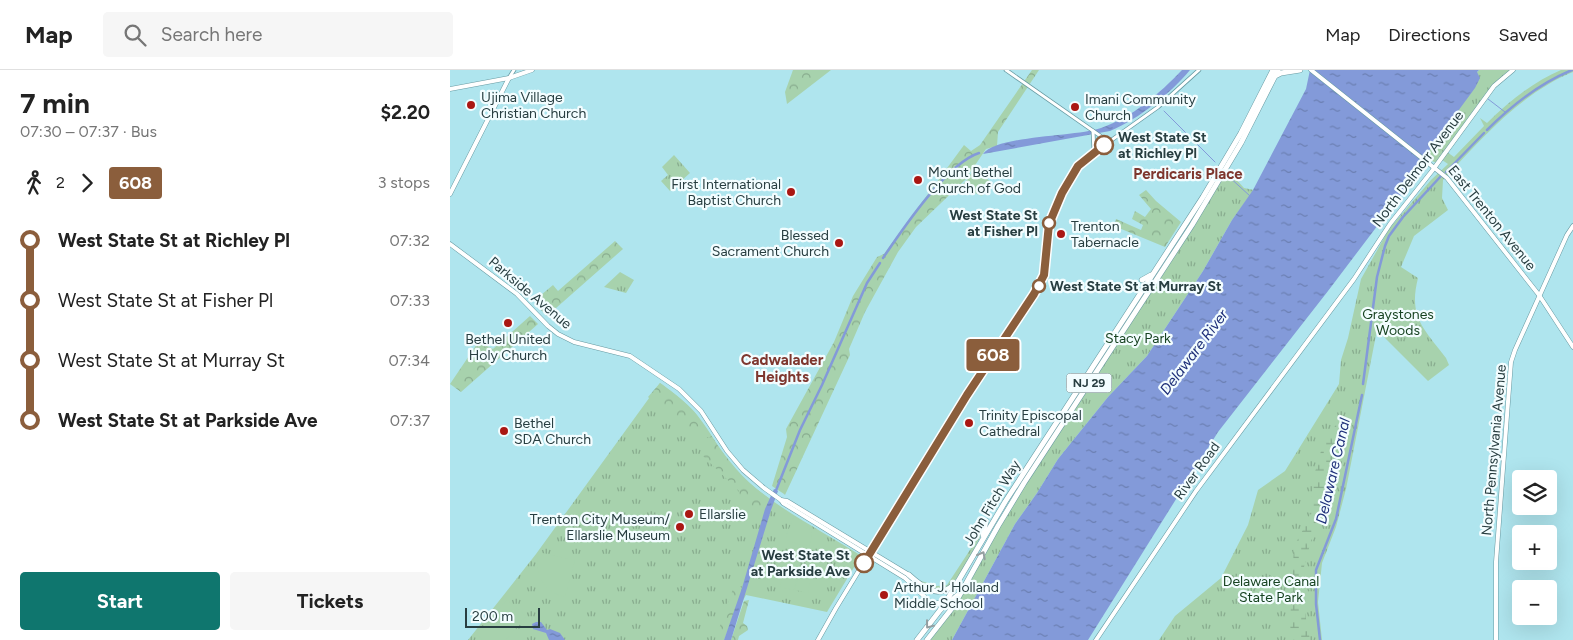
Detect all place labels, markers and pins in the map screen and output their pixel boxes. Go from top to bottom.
place label: Ujima Village Christian Church [481,89,586,122]
place label: Imani Community Church [1085,91,1197,124]
marker: Ujima Village Christian Church [465,99,477,111]
marker: Imani Community Church [1069,101,1081,113]
place label: West State St at Richley Pl [1118,129,1207,162]
marker: West State St at Richley Pl [1094,135,1114,155]
place label: Mount Bethel Church of God [928,164,1021,197]
marker: Mount Bethel Church of God [912,174,924,186]
place label: First International Baptist Church [671,176,781,209]
marker: First International Baptist Church [785,186,797,198]
place label: West State St at Fisher Pl [949,207,1038,240]
marker: West State St at Fisher Pl [1042,216,1056,230]
place label: Trenton Tabernacle [1071,218,1139,251]
place label: Blessed Sacrament Church [712,227,829,260]
marker: Trenton Tabernacle [1055,228,1067,240]
marker: Blessed Sacrament Church [833,237,845,249]
place label: West State St at Murray St [1050,278,1222,295]
marker: West State St at Murray St [1032,279,1046,293]
marker: Bethel United Holy Church [502,317,514,329]
place label: Bethel United Holy Church [465,331,551,364]
place label: Trinity Episcopal Cathedral [979,407,1082,440]
place label: Bethel SDA Church [514,415,591,448]
marker: Trinity Episcopal Cathedral [963,417,975,429]
marker: Bethel SDA Church [498,425,510,437]
place label: Ellarslie [699,506,746,523]
marker: Ellarslie [683,508,695,520]
place label: Trenton City Museum/ Ellarslie Museum [530,511,671,544]
marker: Trenton City Museum/ Ellarslie Museum [674,521,686,533]
place label: West State St at Parkside Ave [751,547,850,580]
marker: West State St at Parkside Ave [854,553,874,573]
place label: Arthur J. Holland Middle School [894,579,999,612]
marker: Arthur J. Holland Middle School [878,589,890,601]

